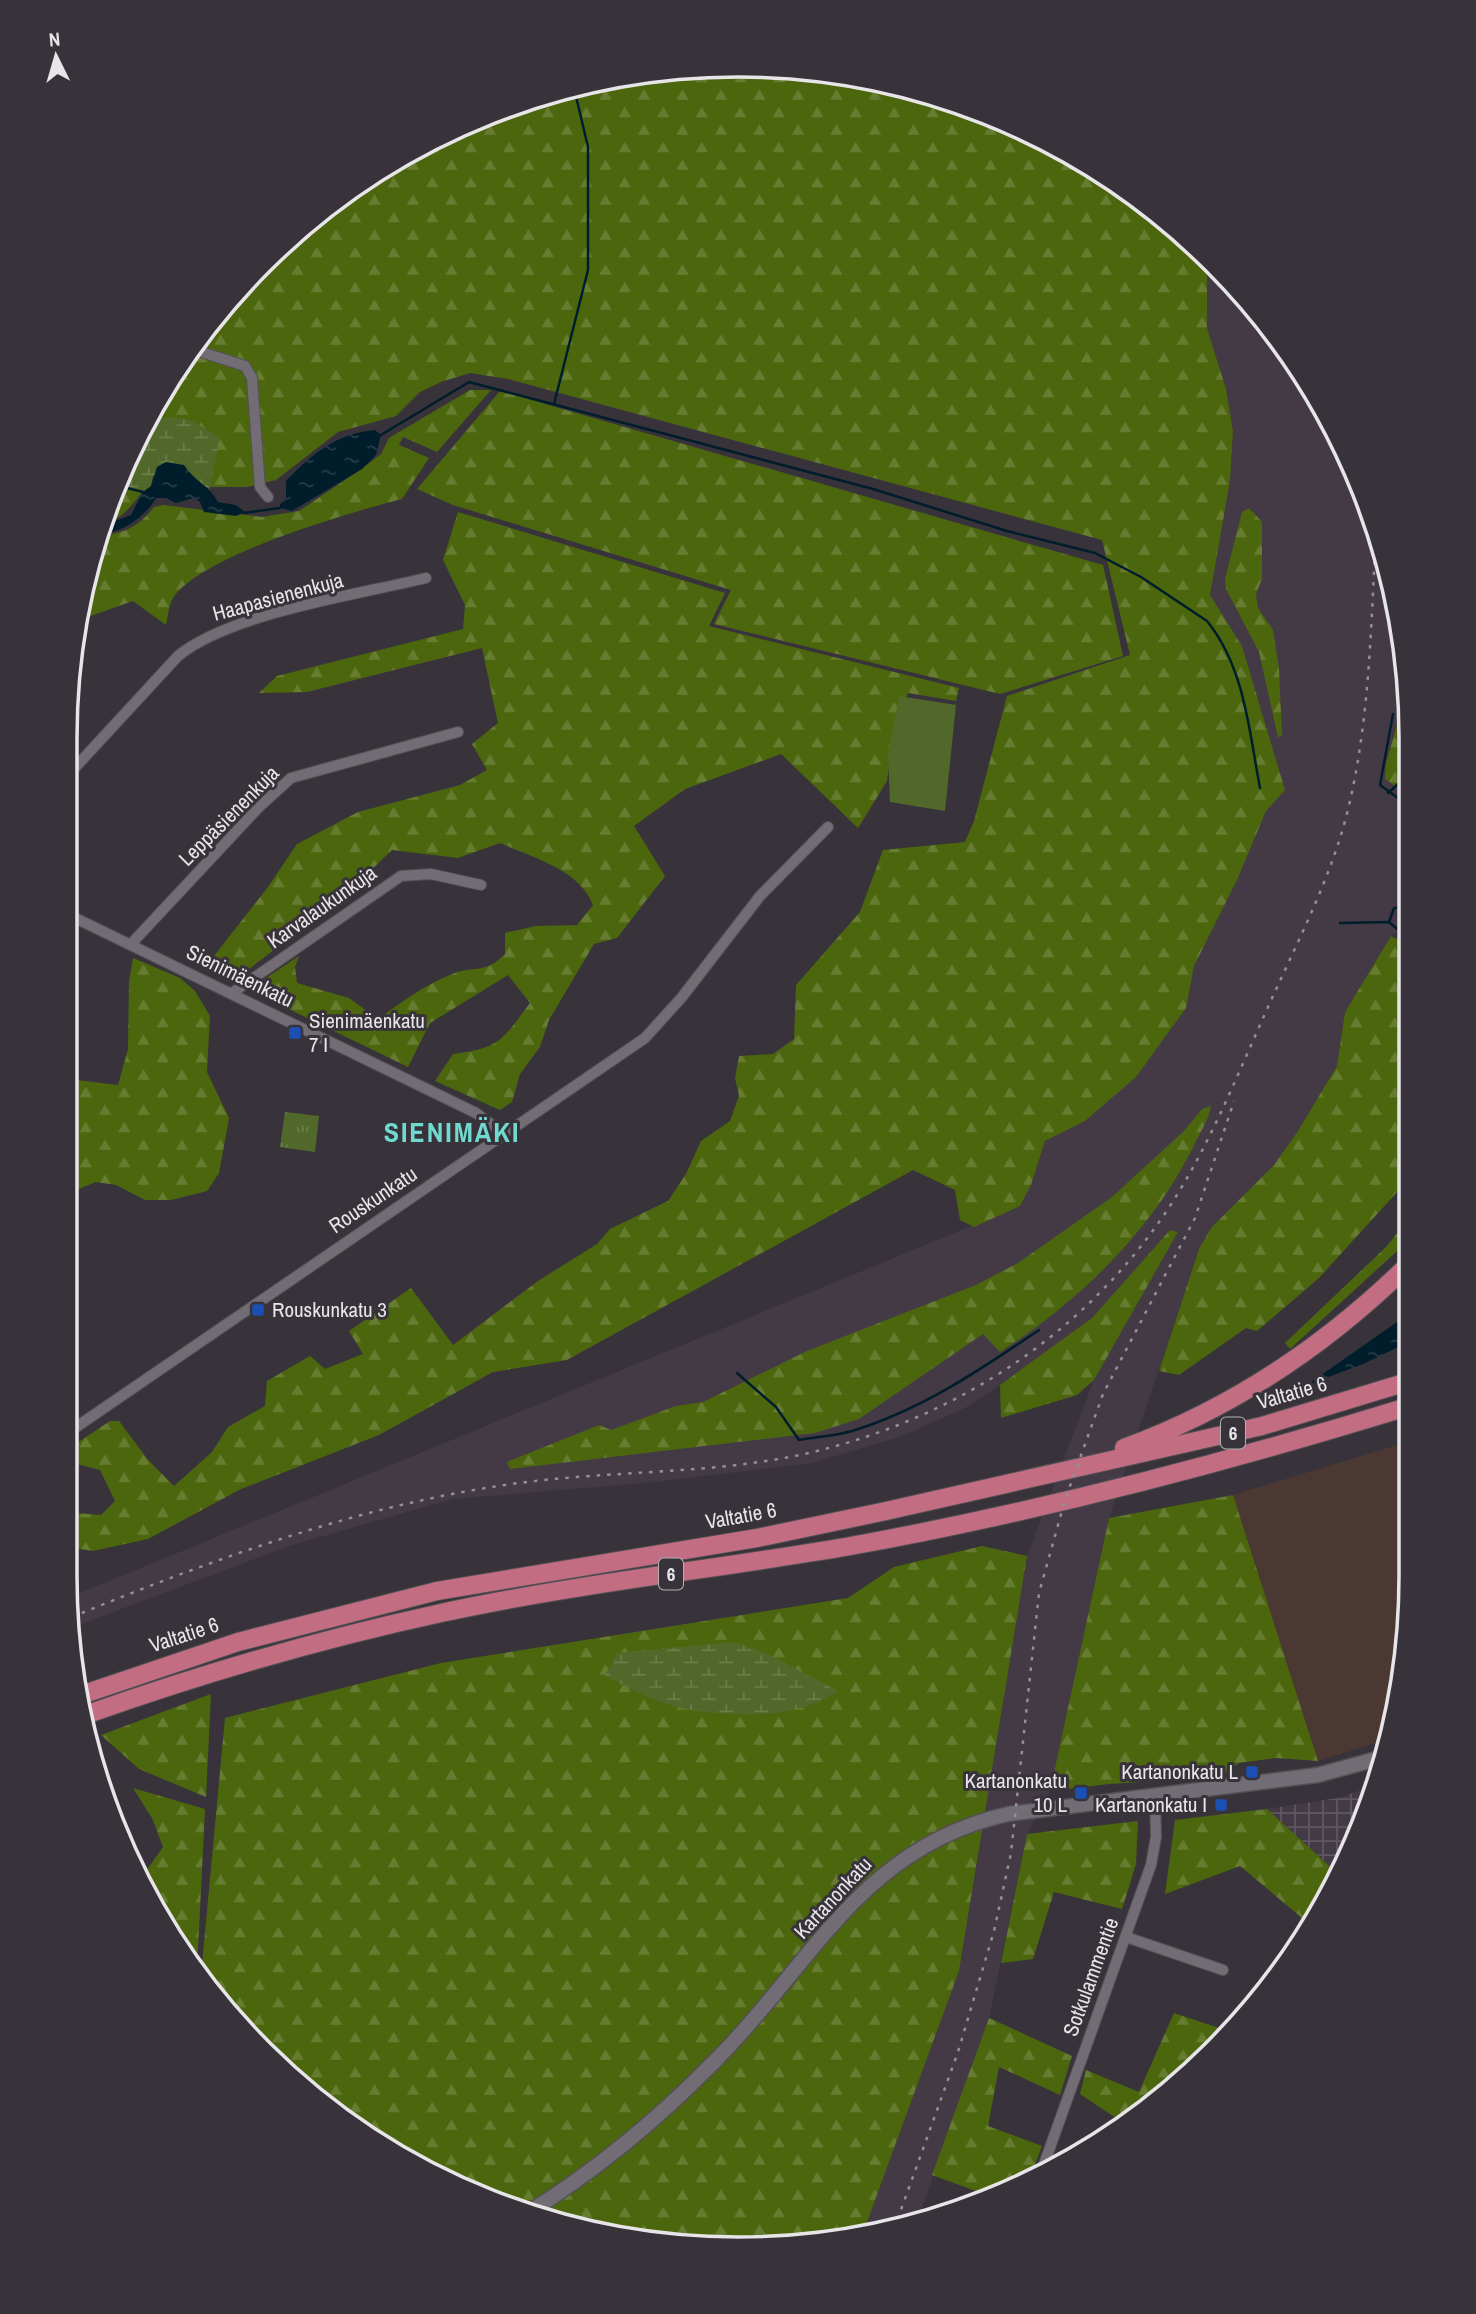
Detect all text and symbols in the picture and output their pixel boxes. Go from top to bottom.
north arrow [21,21,91,91]
text: N [48,26,61,53]
street label: Haapasienenkuja [209,565,347,628]
street label: Leppäsienenkuja [172,759,286,872]
street label: Karvalaukunkuja [261,858,383,955]
street label: Sienimäenkatu [182,937,299,1014]
place label: Sienimäenkatu 7 I [309,1006,425,1059]
marker: Sienimäenkatu 7 I [287,1025,303,1041]
district label: SIENIMÄKI [384,1113,520,1151]
street label: Rouskunkatu [323,1159,422,1240]
place label: Rouskunkatu 3 [272,1295,387,1324]
marker: Rouskunkatu 3 [250,1302,266,1318]
street label: Valtatie 6 [1253,1369,1330,1416]
road number: 6 [1221,1418,1245,1448]
street label: Valtatie 6 [703,1495,779,1536]
road number: 6 [659,1558,683,1590]
street label: Valtatie 6 [145,1610,222,1659]
place label: Kartanonkatu L [1121,1757,1238,1786]
marker: Kartanonkatu L [1244,1764,1260,1780]
place label: Kartanonkatu 10 L [965,1766,1067,1819]
marker: Kartanonkatu 10 L [1073,1785,1089,1801]
place label: Kartanonkatu I [1095,1790,1207,1819]
marker: Kartanonkatu I [1213,1797,1229,1813]
street label: Kartanonkatu [787,1850,878,1945]
street label: Sotkulammentie [1056,1913,1125,2040]

